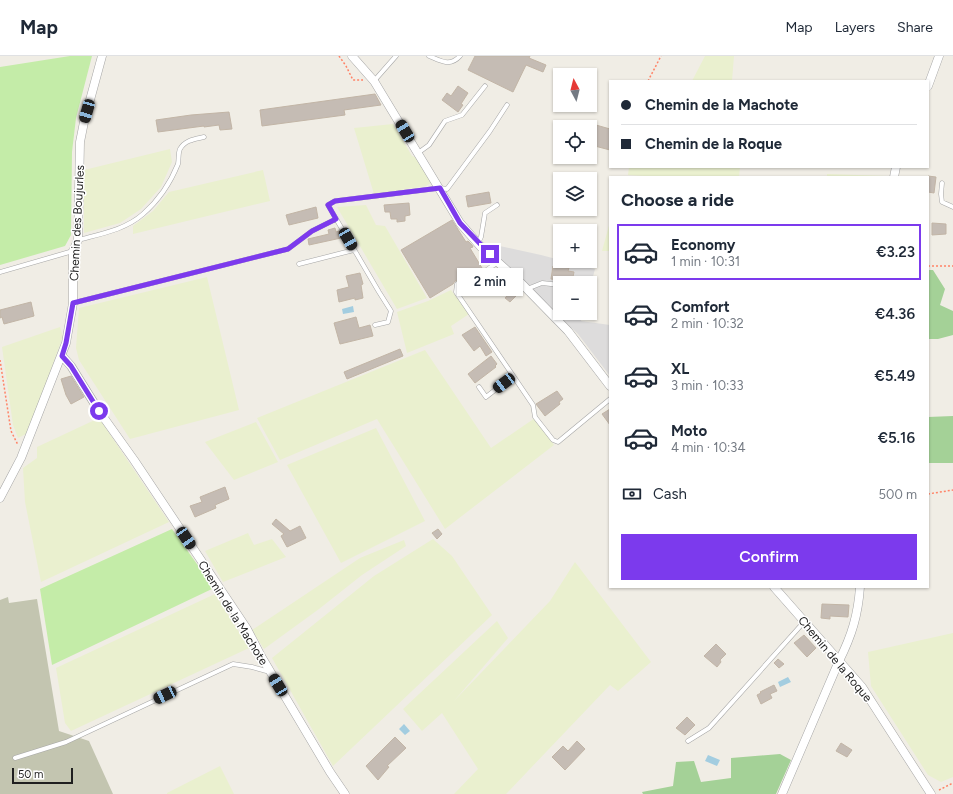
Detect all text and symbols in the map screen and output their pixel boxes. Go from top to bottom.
text: Map [20,16,58,39]
text: Map [785,19,813,36]
text: Layers [835,19,875,36]
text: Share [897,19,933,36]
north arrow [553,68,597,112]
map controls [553,68,597,320]
text: Chemin de la Machote [645,96,798,114]
car [78,98,96,124]
car [394,118,416,144]
button: locate [553,120,597,164]
text: Chemin de la Roque [645,135,782,153]
street label: Chemin des Boujurles [67,164,87,282]
button: layers [553,172,597,216]
text: Choose a ride [621,189,734,211]
button: + [553,224,597,268]
car [337,226,359,252]
icon: car [623,234,659,270]
text: Economy [671,236,736,254]
text: €3.23 [876,243,915,261]
route end [481,245,499,263]
text: 1 min · 10:31 [671,254,740,269]
callout: 2 min [457,268,523,296]
text: 2 min [474,274,506,289]
button: − [553,276,597,320]
icon: car [623,296,659,332]
text: Comfort [671,298,730,316]
text: €4.36 [875,305,915,323]
text: 2 min · 10:32 [671,316,744,331]
icon: car [623,358,659,394]
text: XL [671,360,689,378]
text: €5.49 [875,367,915,385]
car [491,371,517,395]
text: 3 min · 10:33 [671,378,743,393]
route start [90,402,108,420]
icon: car [623,420,659,456]
text: Moto [671,422,707,440]
text: €5.16 [878,429,915,447]
text: 4 min · 10:34 [671,440,745,455]
icon: cash [621,483,643,505]
text: Cash [653,485,687,503]
text: 500 m [879,487,917,502]
car [174,525,198,551]
button: Confirm [621,534,917,580]
street label: Chemin de la Machote [195,558,271,668]
street label: Chemin de la Roque [795,613,875,705]
car [267,672,289,698]
car [152,684,178,706]
scale bar [12,766,73,785]
text: 50 m [18,768,43,781]

